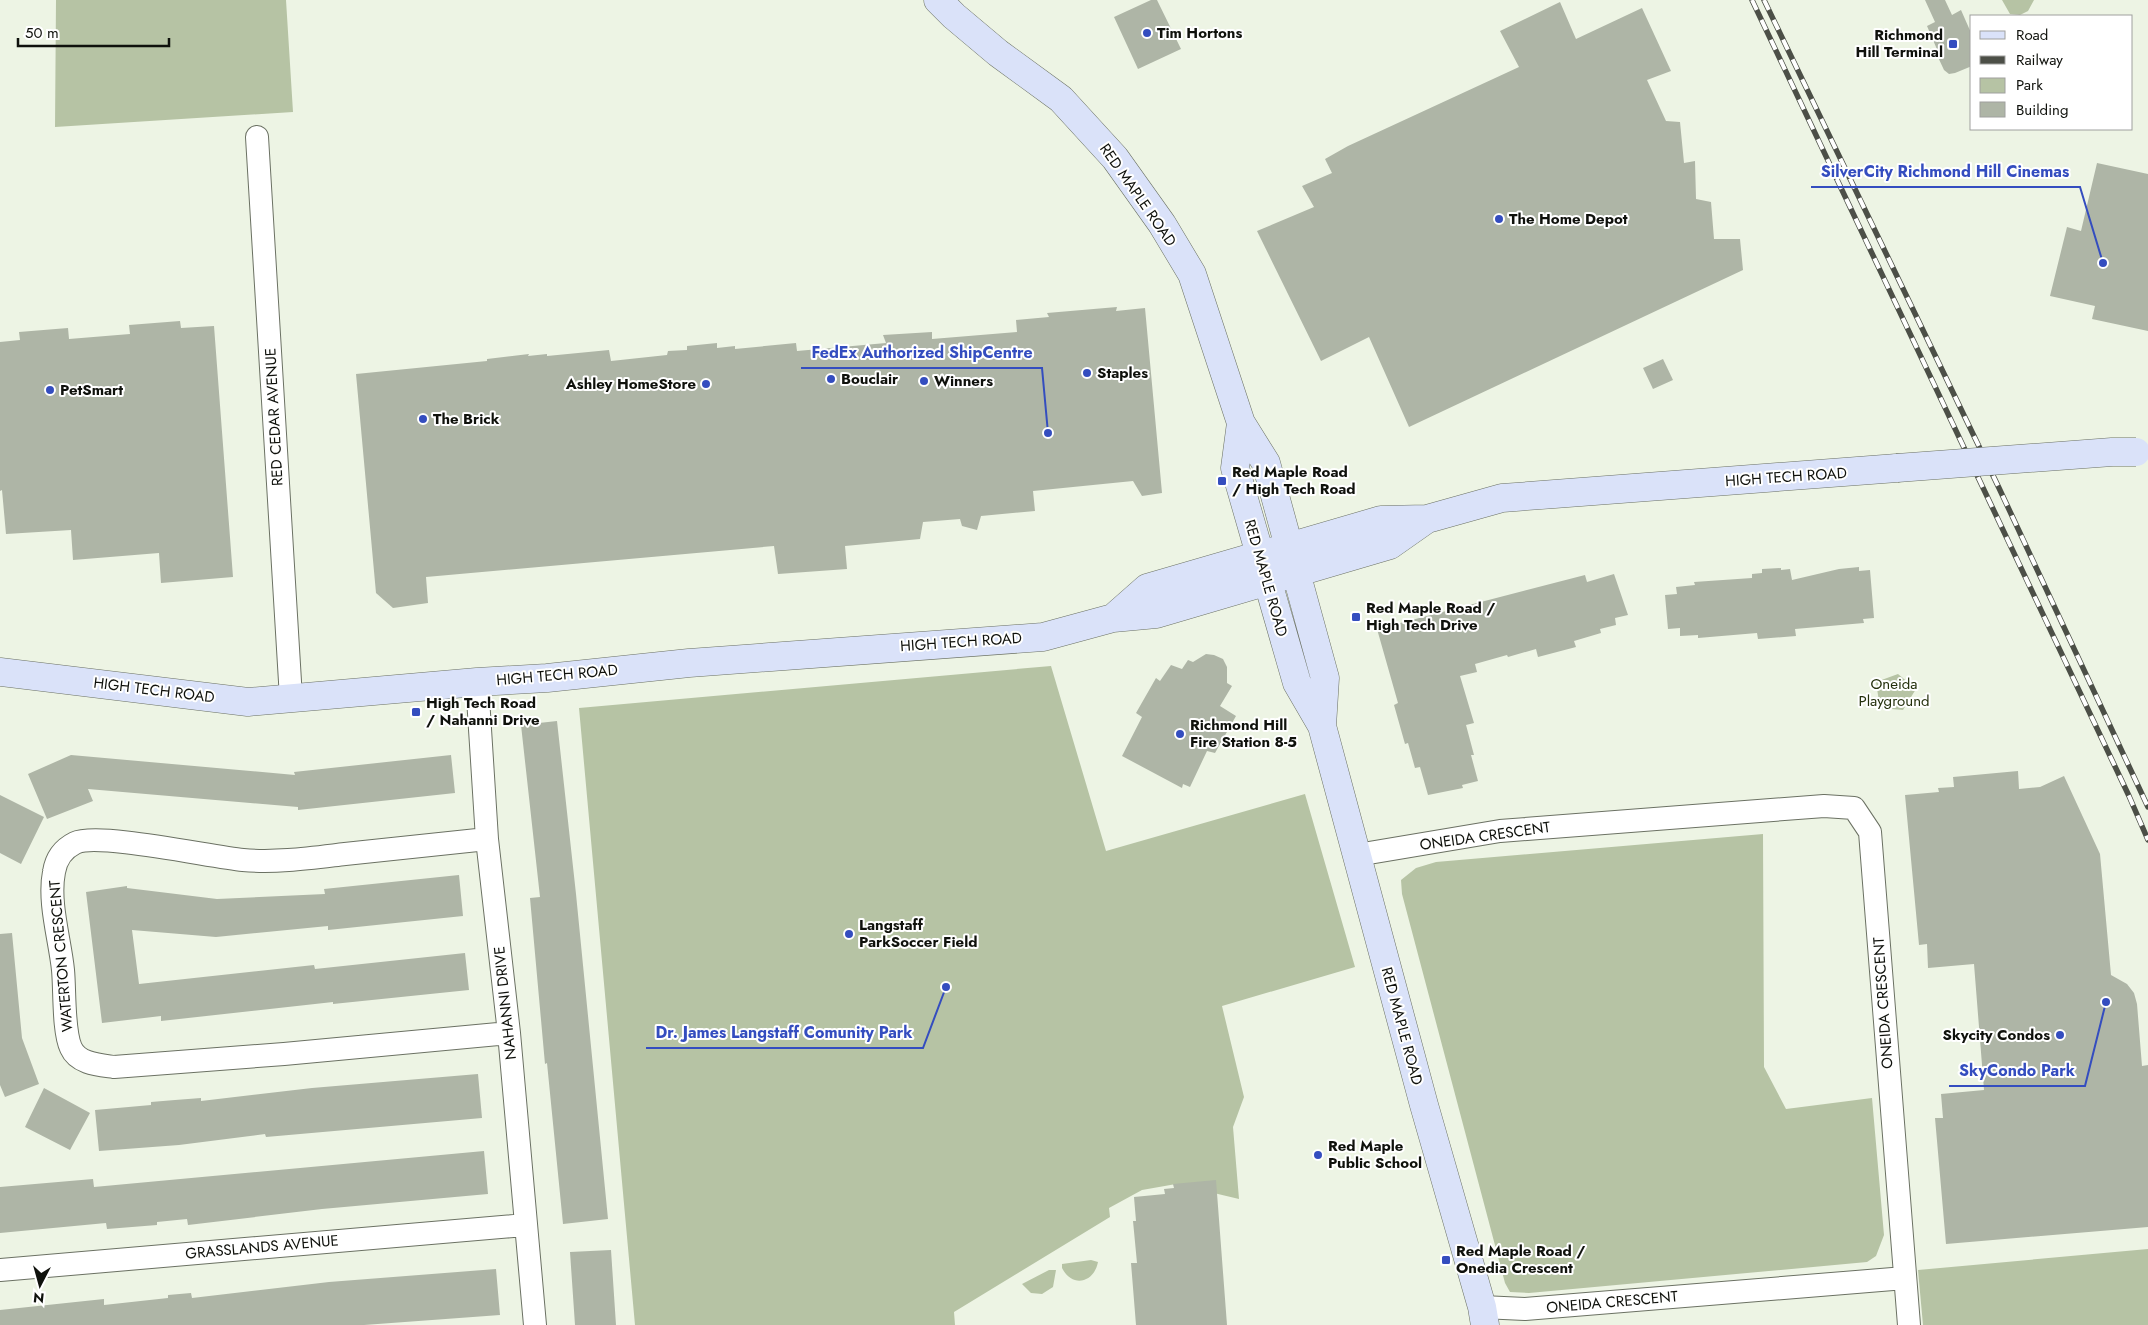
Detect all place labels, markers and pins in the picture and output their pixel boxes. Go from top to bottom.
place label: Tim Hortons [1157,22,1242,44]
place label: Richmond Hill Terminal [1856,24,1943,63]
marker: Tim Hortons [1141,27,1153,39]
marker: Richmond Hill Terminal [1947,38,1959,50]
callout: SilverCity Richmond Hill Cinemas [1811,156,2080,187]
place label: The Home Depot [1509,208,1628,230]
marker: The Home Depot [1493,213,1505,225]
callout: FedEx Authorized ShipCentre [801,337,1042,368]
place label: Staples [1097,362,1148,384]
marker: Staples [1081,367,1093,379]
place label: Bouclair [841,368,899,390]
place label: Winners [934,370,993,392]
place label: Ashley HomeStore [565,373,696,395]
marker: Bouclair [825,373,837,385]
marker: Winners [918,375,930,387]
marker: Ashley HomeStore [700,378,712,390]
place label: PetSmart [60,379,123,401]
marker: PetSmart [44,384,56,396]
place label: The Brick [433,408,500,430]
marker: The Brick [417,413,429,425]
place label: Red Maple Road / High Tech Road [1232,461,1356,500]
marker: Red Maple Road / High Tech Road [1216,475,1228,487]
place label: Red Maple Road / High Tech Drive [1366,597,1495,636]
marker: Red Maple Road / High Tech Drive [1350,611,1362,623]
place label: High Tech Road / Nahanni Drive [426,692,540,731]
marker: High Tech Road / Nahanni Drive [410,706,422,718]
place label: Richmond Hill Fire Station 8-5 [1190,714,1297,753]
marker: Richmond Hill Fire Station 8-5 [1174,728,1186,740]
place label: Langstaff ParkSoccer Field [859,914,977,953]
marker: Langstaff ParkSoccer Field [843,928,855,940]
callout: Dr. James Langstaff Comunity Park [646,1017,923,1048]
place label: Skycity Condos [1943,1024,2050,1046]
marker: Skycity Condos [2054,1029,2066,1041]
callout: SkyCondo Park [1949,1055,2085,1086]
place label: Red Maple Public School [1328,1135,1422,1174]
marker: Red Maple Public School [1312,1149,1324,1161]
place label: Red Maple Road / Onedia Crescent [1456,1240,1585,1279]
marker: Red Maple Road / Onedia Crescent [1440,1254,1452,1266]

